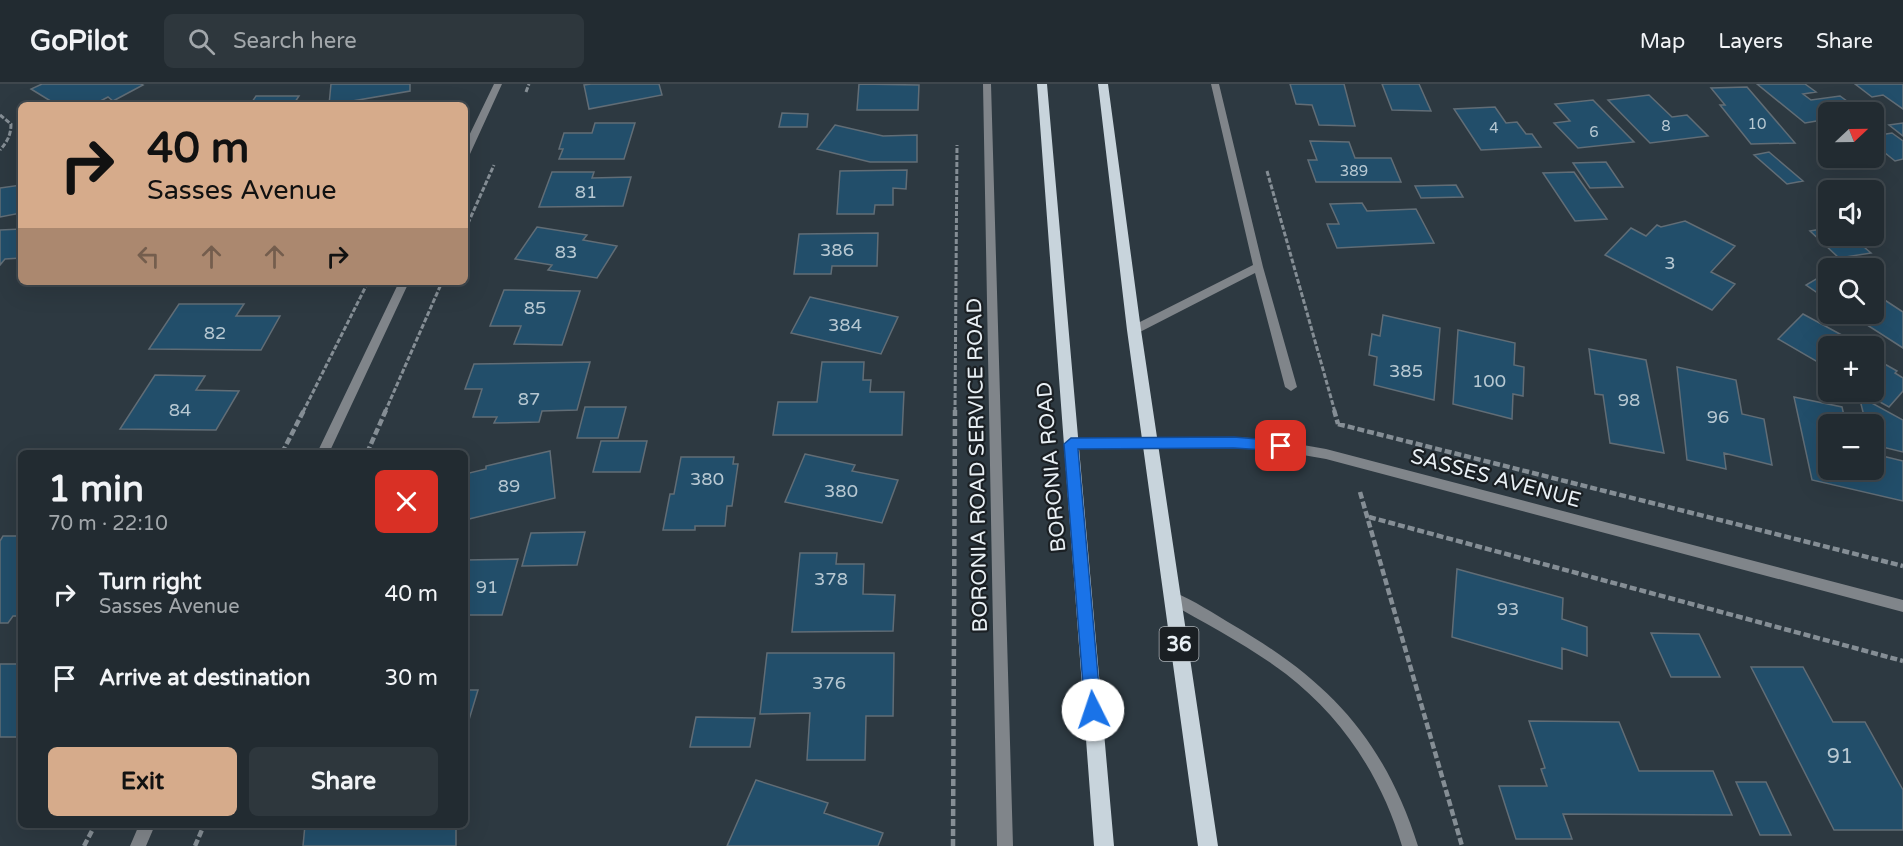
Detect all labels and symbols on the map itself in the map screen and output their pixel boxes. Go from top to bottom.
north arrow [1818,102,1884,168]
house number: 10 [1748,115,1766,133]
house number: 8 [1661,117,1671,135]
house number: 4 [1489,119,1499,137]
house number: 6 [1589,123,1599,141]
house number: 389 [1340,162,1368,180]
house number: 81 [575,181,597,203]
house number: 386 [820,239,854,261]
house number: 83 [555,241,577,263]
house number: 3 [1664,252,1676,274]
house number: 85 [524,297,546,319]
street label: BORONIA ROAD SERVICE ROAD [962,298,993,632]
house number: 384 [828,314,862,336]
house number: 82 [204,322,226,344]
house number: 385 [1389,360,1423,382]
house number: 100 [1472,370,1506,392]
street label: BORONIA ROAD [1032,381,1071,553]
house number: 87 [518,388,540,410]
house number: 98 [1618,389,1640,411]
house number: 84 [169,399,191,421]
house number: 96 [1707,406,1729,428]
pin [1255,420,1306,471]
street label: SASSES AVENUE [1408,444,1584,513]
house number: 380 [690,468,724,490]
house number: 89 [498,475,520,497]
house number: 380 [824,480,858,502]
house number: 378 [814,568,848,590]
house number: 91 [476,576,498,598]
house number: 93 [1497,598,1519,620]
road number: 36 [1160,627,1198,661]
house number: 376 [812,672,846,694]
position arrow [1061,678,1125,742]
house number: 91 [1827,744,1853,769]

